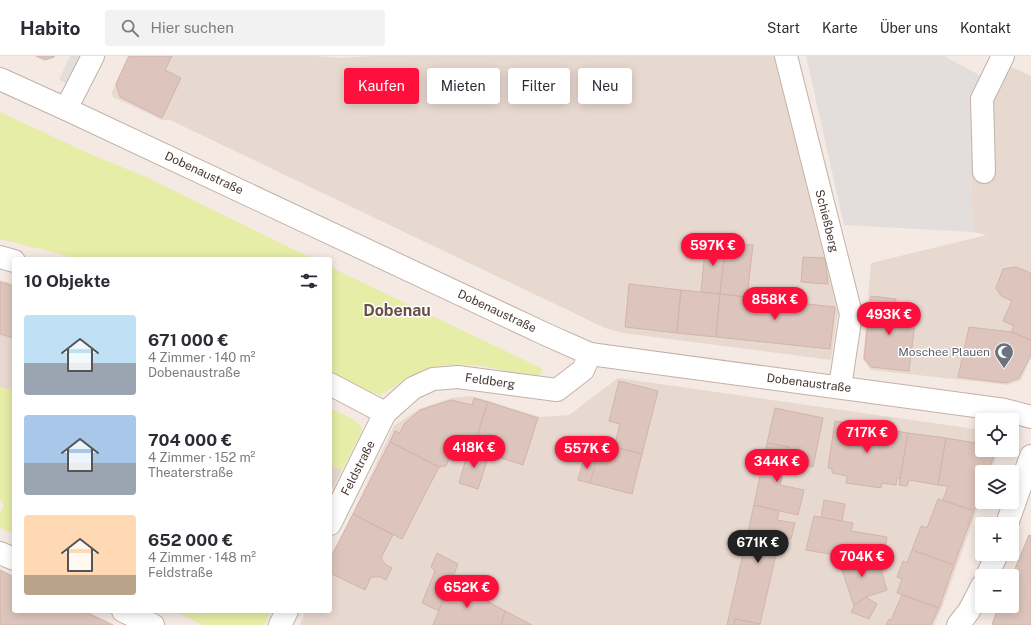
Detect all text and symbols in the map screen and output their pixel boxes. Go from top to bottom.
search box [105,10,385,46]
text: Habito [20,17,81,39]
icon: search [119,17,141,39]
text: Hier suchen [151,19,234,36]
text: Start [767,20,800,36]
text: Karte [822,20,858,36]
text: Über uns [880,20,938,36]
text: Kontakt [960,20,1011,36]
chip: Kaufen [344,68,419,104]
chip: Mieten [427,68,500,104]
chip: Filter [508,68,570,104]
chip: Neu [578,68,632,104]
street label: Dobenaustraße [162,149,246,197]
street label: Schießberg [812,188,842,254]
pin: 597K € [680,233,746,267]
text: 597K € [690,238,736,253]
icon: filters [298,270,320,292]
text: 10 Objekte [24,271,110,291]
street label: Dobenaustraße [455,287,539,335]
pin: 858K € [742,287,808,321]
text: 858K € [752,292,798,307]
district label: Dobenau [363,301,431,320]
pin: 493K € [856,302,922,336]
text: 493K € [866,307,912,322]
text: 671 000 € [148,330,229,350]
icon: home [56,331,104,379]
mosque icon: Moschee Plauen [993,341,1015,369]
place label: Moschee Plauen [898,345,990,359]
text: 4 Zimmer · 140 m² [148,350,255,365]
text: Dobenaustraße [148,365,240,380]
street label: Feldberg [464,371,516,391]
street label: Dobenaustraße [766,371,852,395]
map controls [975,413,1019,613]
button: locate [975,413,1019,457]
pin: 717K € [834,420,900,454]
text: 717K € [846,425,888,440]
text: 704 000 € [148,430,232,450]
icon: home [56,431,104,479]
pin: 418K € [441,435,507,469]
pin: 557K € [554,436,620,470]
street label: Feldstraße [338,438,378,498]
text: 418K € [452,440,496,455]
text: 557K € [564,441,610,456]
pin: 344K € [744,449,810,483]
text: 4 Zimmer · 152 m² [148,450,255,465]
text: 344K € [754,454,800,469]
text: Theaterstraße [148,465,233,480]
button: layers [975,465,1019,509]
button: + [975,517,1019,561]
text: 652 000 € [148,530,233,550]
pin: 671K € [725,530,791,564]
icon: home [56,531,104,579]
text: 671K € [737,535,779,550]
pin: 704K € [829,544,895,578]
text: 704K € [839,549,885,564]
text: 4 Zimmer · 148 m² [148,550,256,565]
text: Feldstraße [148,565,213,580]
button: − [975,569,1019,613]
pin: 652K € [434,575,500,609]
text: 652K € [444,580,490,595]

